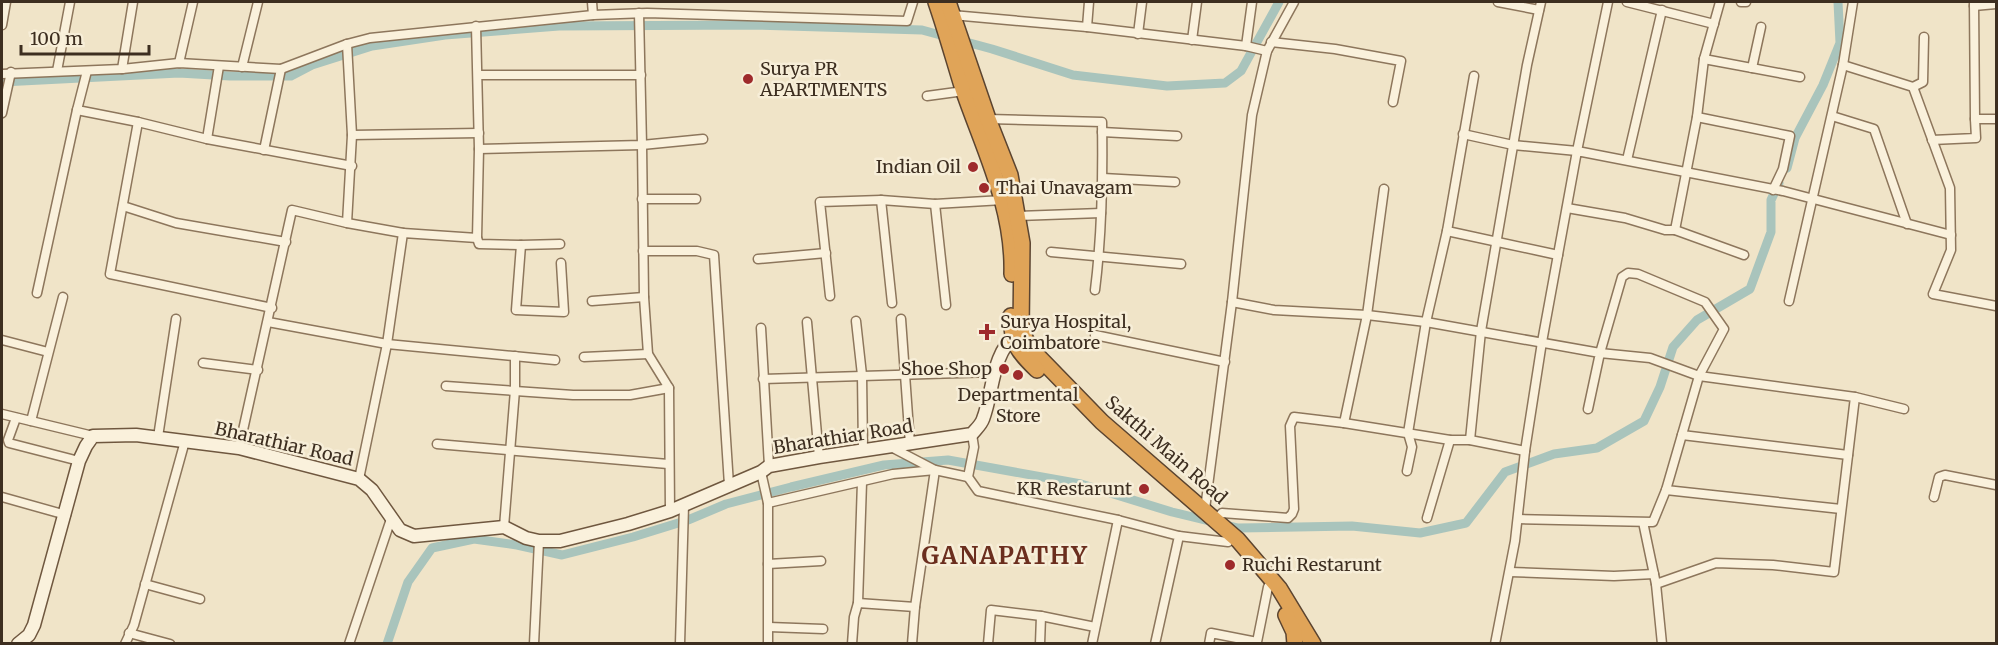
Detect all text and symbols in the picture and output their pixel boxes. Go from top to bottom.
scale bar [21,18,148,56]
text: 100 m [30,27,83,50]
place label: Surya PR APARTMENTS [759,57,887,101]
marker: Surya PR APARTMENTS [741,72,755,86]
place label: Indian Oil [876,155,961,178]
marker: Indian Oil [966,160,980,174]
place label: Thai Unavagam [996,176,1133,199]
marker: Thai Unavagam [977,181,991,195]
place label: Surya Hospital, Coimbatore [1000,310,1131,354]
marker: Surya Hospital, Coimbatore [978,323,996,341]
place label: Shoe Shop [901,357,992,380]
marker: Shoe Shop [997,362,1011,376]
marker: Departmental Store [1011,368,1025,382]
place label: Departmental Store [958,383,1079,427]
street label: Sakthi Main Road [1101,390,1232,509]
street label: Bharathiar Road [771,414,915,459]
street label: Bharathiar Road [213,416,356,471]
place label: KR Restarunt [1016,477,1132,500]
marker: KR Restarunt [1137,482,1151,496]
district label: GANAPATHY [922,540,1088,571]
place label: Ruchi Restarunt [1242,553,1382,576]
marker: Ruchi Restarunt [1223,558,1237,572]

